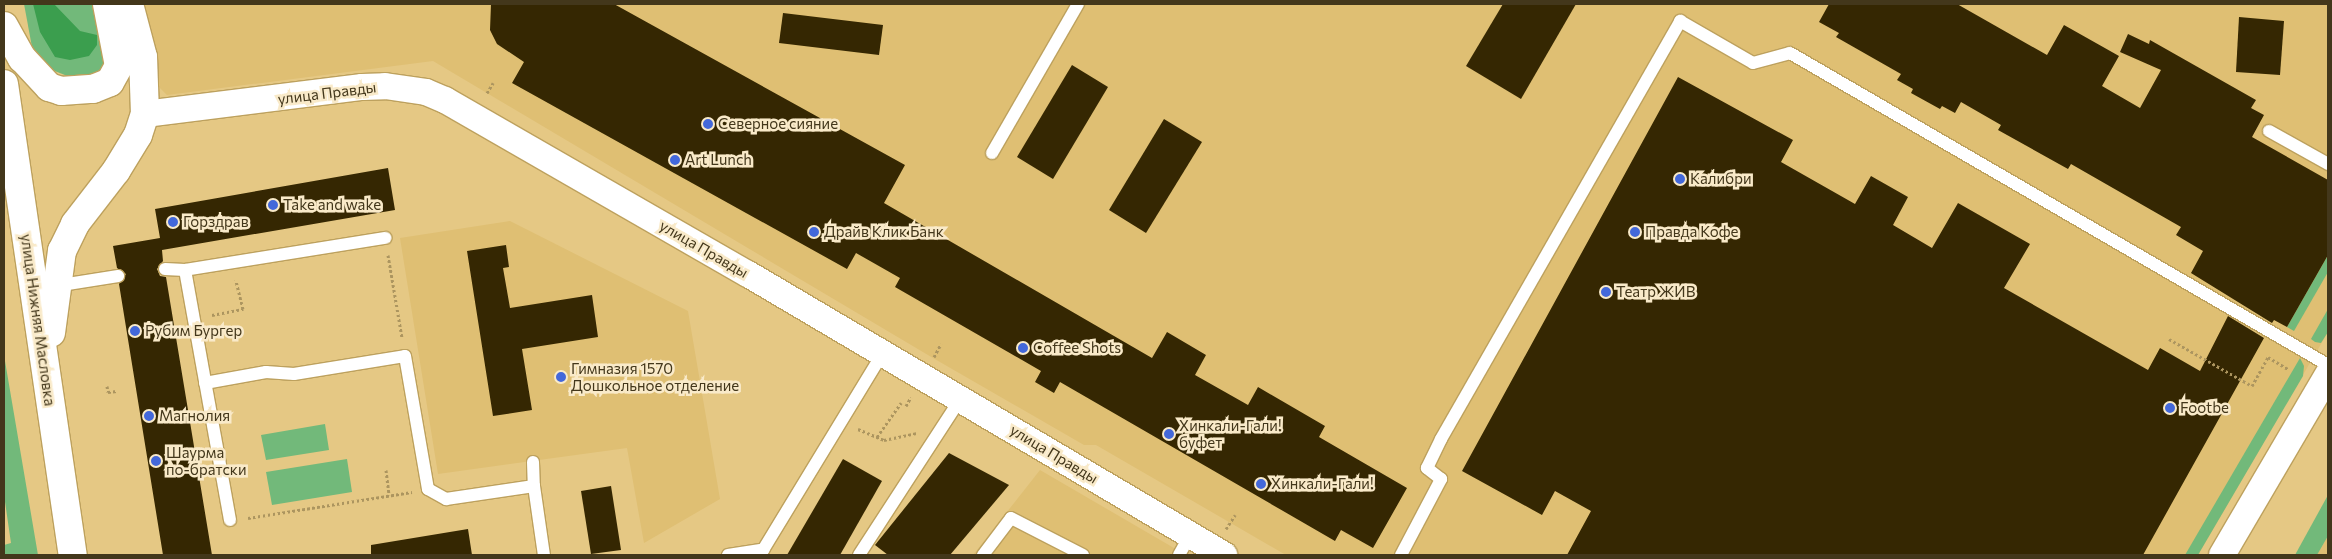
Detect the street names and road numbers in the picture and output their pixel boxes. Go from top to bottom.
street label: улица Правды [277,78,377,108]
street label: улица Правды [657,216,751,282]
street label: улица Нижняя Масловка [17,233,59,407]
street label: улица Правды [1007,421,1101,487]

